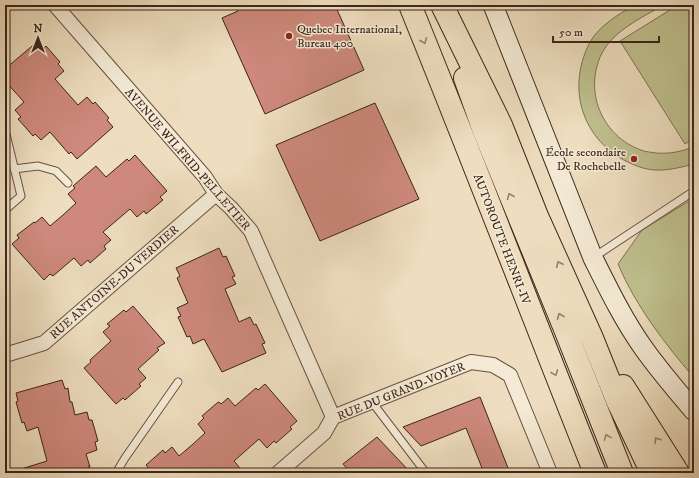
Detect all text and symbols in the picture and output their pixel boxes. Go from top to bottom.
north arrow [18,18,58,58]
scale bar [553,18,659,44]
text: N [33,22,43,36]
place label: Quebec International, Bureau 400 [297,22,402,51]
text: 50 m [559,25,583,40]
marker: Quebec International, Bureau 400 [284,31,294,41]
one-way arrow [420,38,428,45]
street label: AVENUE WILFRID-PELLETIER [122,85,254,234]
place label: École secondaire De Rochebelle [546,145,626,174]
marker: École secondaire De Rochebelle [629,154,639,164]
street label: AUTOROUTE HENRI-IV [470,172,534,307]
one-way arrow [507,192,515,199]
street label: RUE ANTOINE-DU VERDIER [47,222,182,343]
one-way arrow [556,261,564,268]
one-way arrow [556,312,564,319]
street label: RUE DU GRAND-VOYER [335,359,467,424]
one-way arrow [550,368,558,376]
one-way arrow [604,433,612,440]
one-way arrow [655,437,662,444]

